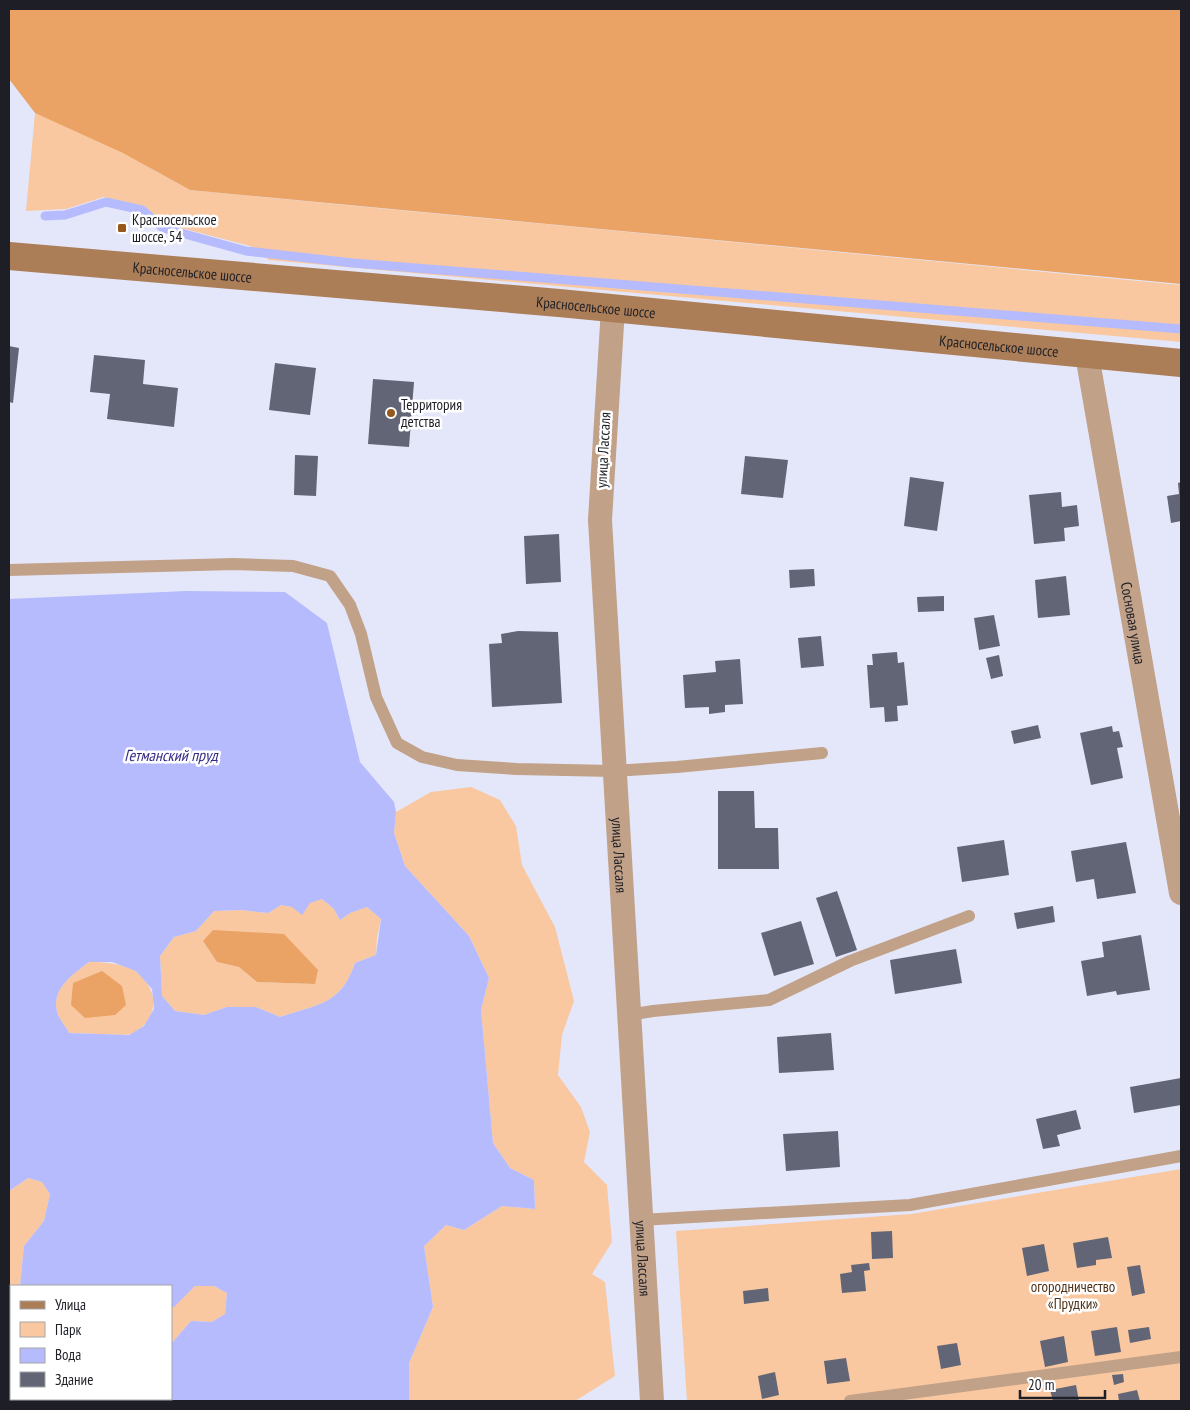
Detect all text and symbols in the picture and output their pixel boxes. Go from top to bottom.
place label: Красносельское шоссе, 54 [132,210,217,246]
marker: Красносельское шоссе, 54 [116,222,128,234]
street label: Красносельское шоссе [132,257,253,286]
street label: Красносельское шоссе [535,292,656,322]
street label: Красносельское шоссе [938,330,1059,361]
place label: Территория детства [401,395,462,431]
marker: Территория детства [385,407,397,419]
street label: улица Лассаля [592,411,614,488]
street label: Сосновая улица [1117,580,1150,665]
water label: Гетманский пруд [124,745,219,765]
street label: улица Лассаля [608,817,632,894]
street label: улица Лассаля [632,1220,655,1297]
park label: огородничество «Прудки» [1031,1277,1115,1313]
legend [10,1285,172,1400]
text: Улица [55,1295,86,1314]
text: Парк [55,1320,81,1339]
text: Вода [55,1345,81,1364]
scale bar [1020,1368,1105,1400]
text: Здание [55,1370,93,1389]
text: 20 m [1028,1375,1054,1394]

